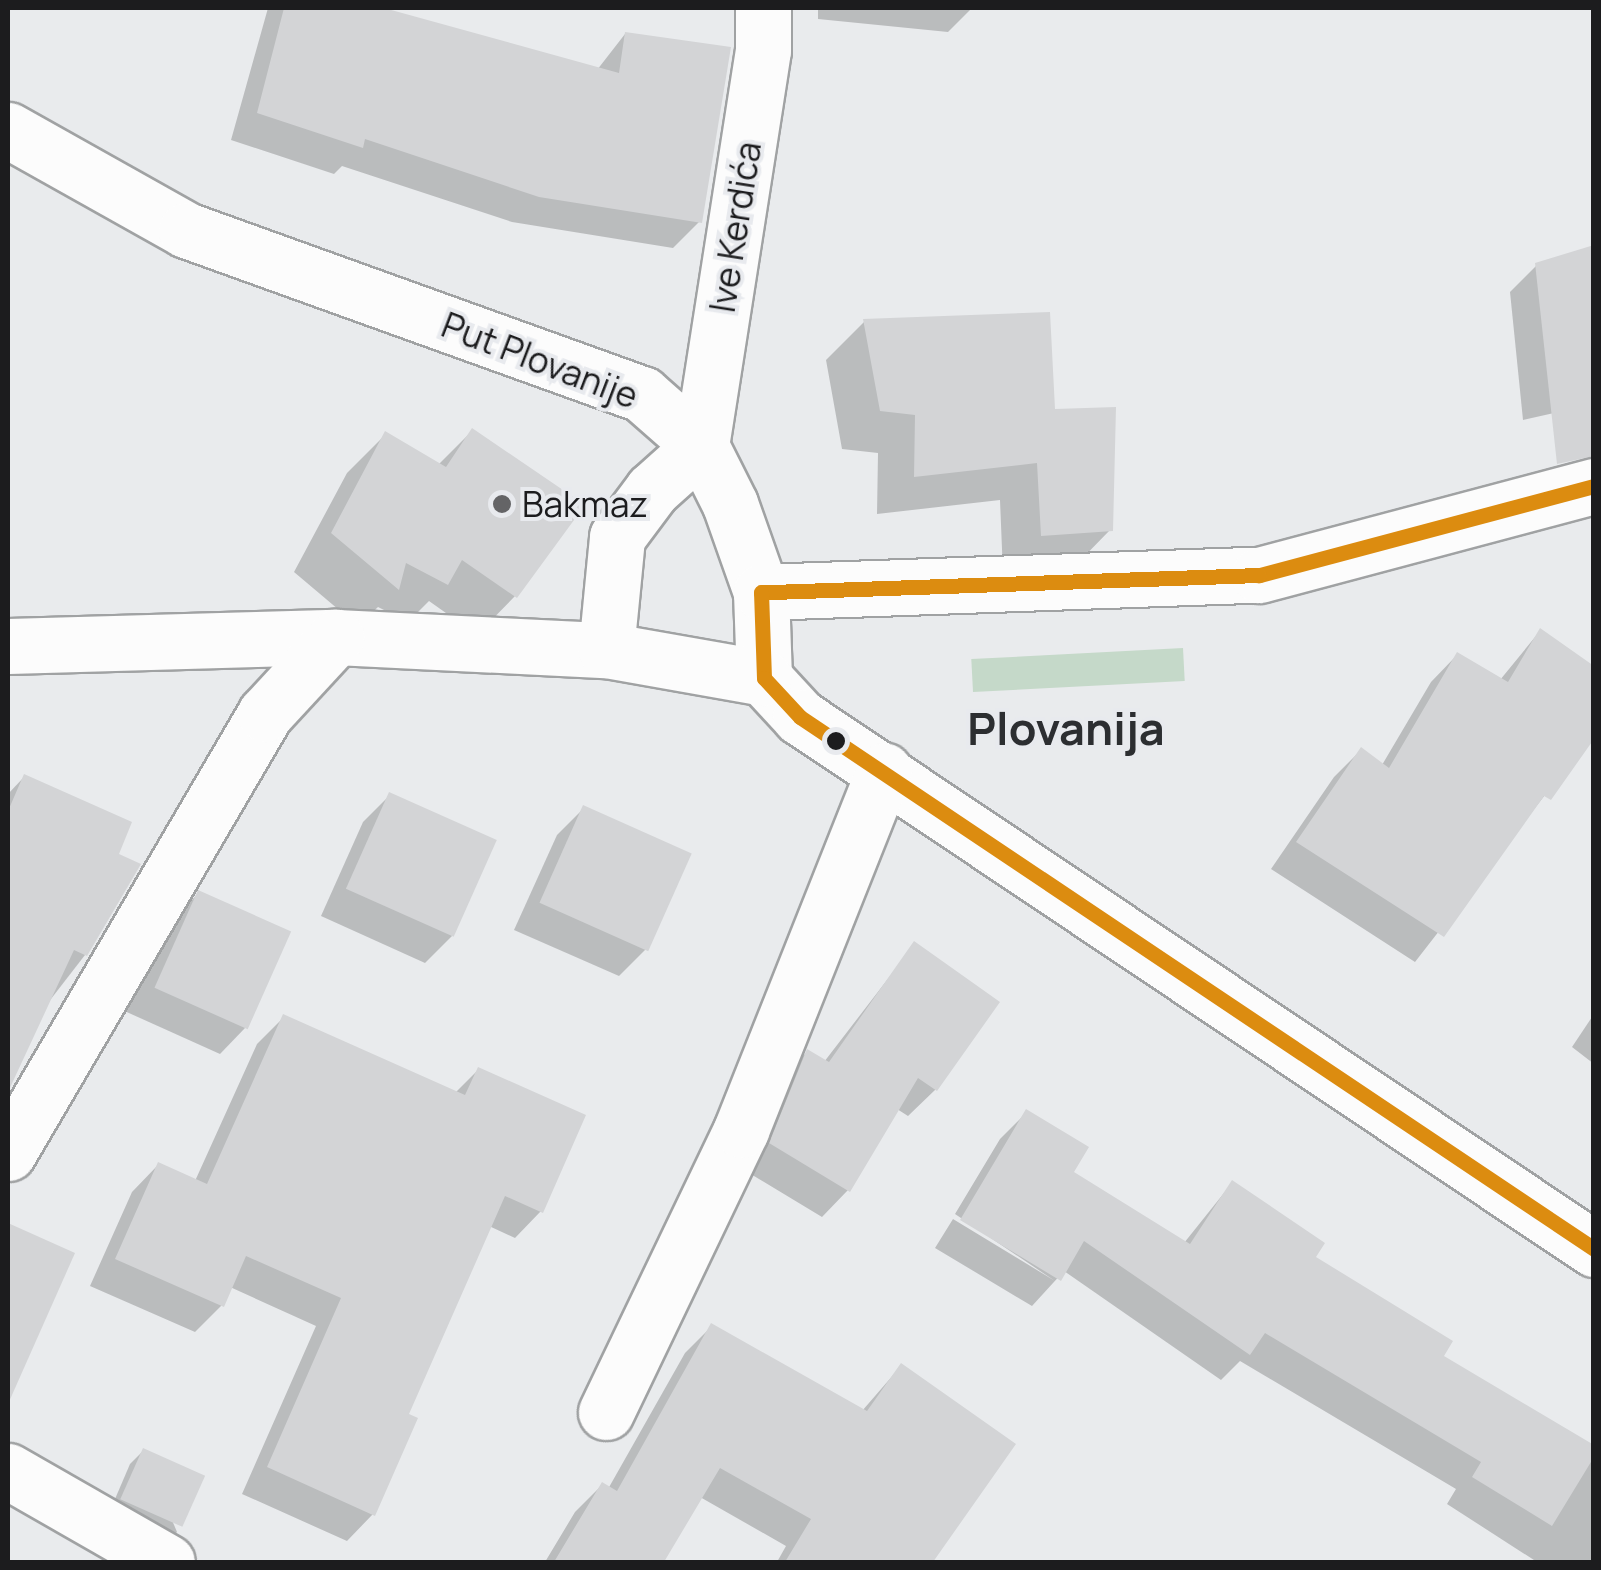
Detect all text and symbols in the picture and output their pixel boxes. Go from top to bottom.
street label: Ive Kerdića [701,139,769,315]
street label: Put Plovanije [436,303,644,417]
place label: Bakmaz [522,483,648,525]
marker: Bakmaz [491,493,513,515]
district label: Plovanija [967,702,1165,756]
unlabelled marker [826,731,846,751]

